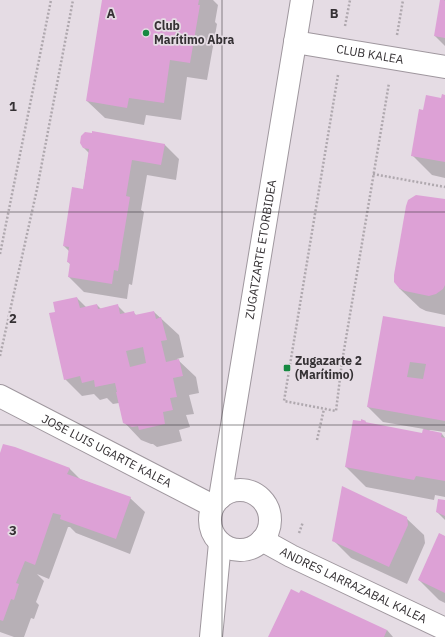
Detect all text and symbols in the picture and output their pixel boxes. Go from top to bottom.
text: A [107,5,116,22]
text: B [330,5,339,22]
place label: Club Marítimo Abra [154,18,234,47]
marker: Club Marítimo Abra [141,28,151,38]
street label: CLUB KALEA [335,41,405,67]
text: 1 [9,98,17,115]
street label: ZUGATZARTE ETORBIDEA [242,178,279,320]
text: 2 [9,310,17,327]
place label: Zugazarte 2 (Marítimo) [295,353,362,382]
marker: Zugazarte 2 (Marítimo) [282,363,292,373]
street label: JOSE LUIS UGARTE KALEA [39,411,175,491]
text: 3 [9,522,17,539]
street label: ANDRES LARRAZABAL KALEA [278,543,430,626]

